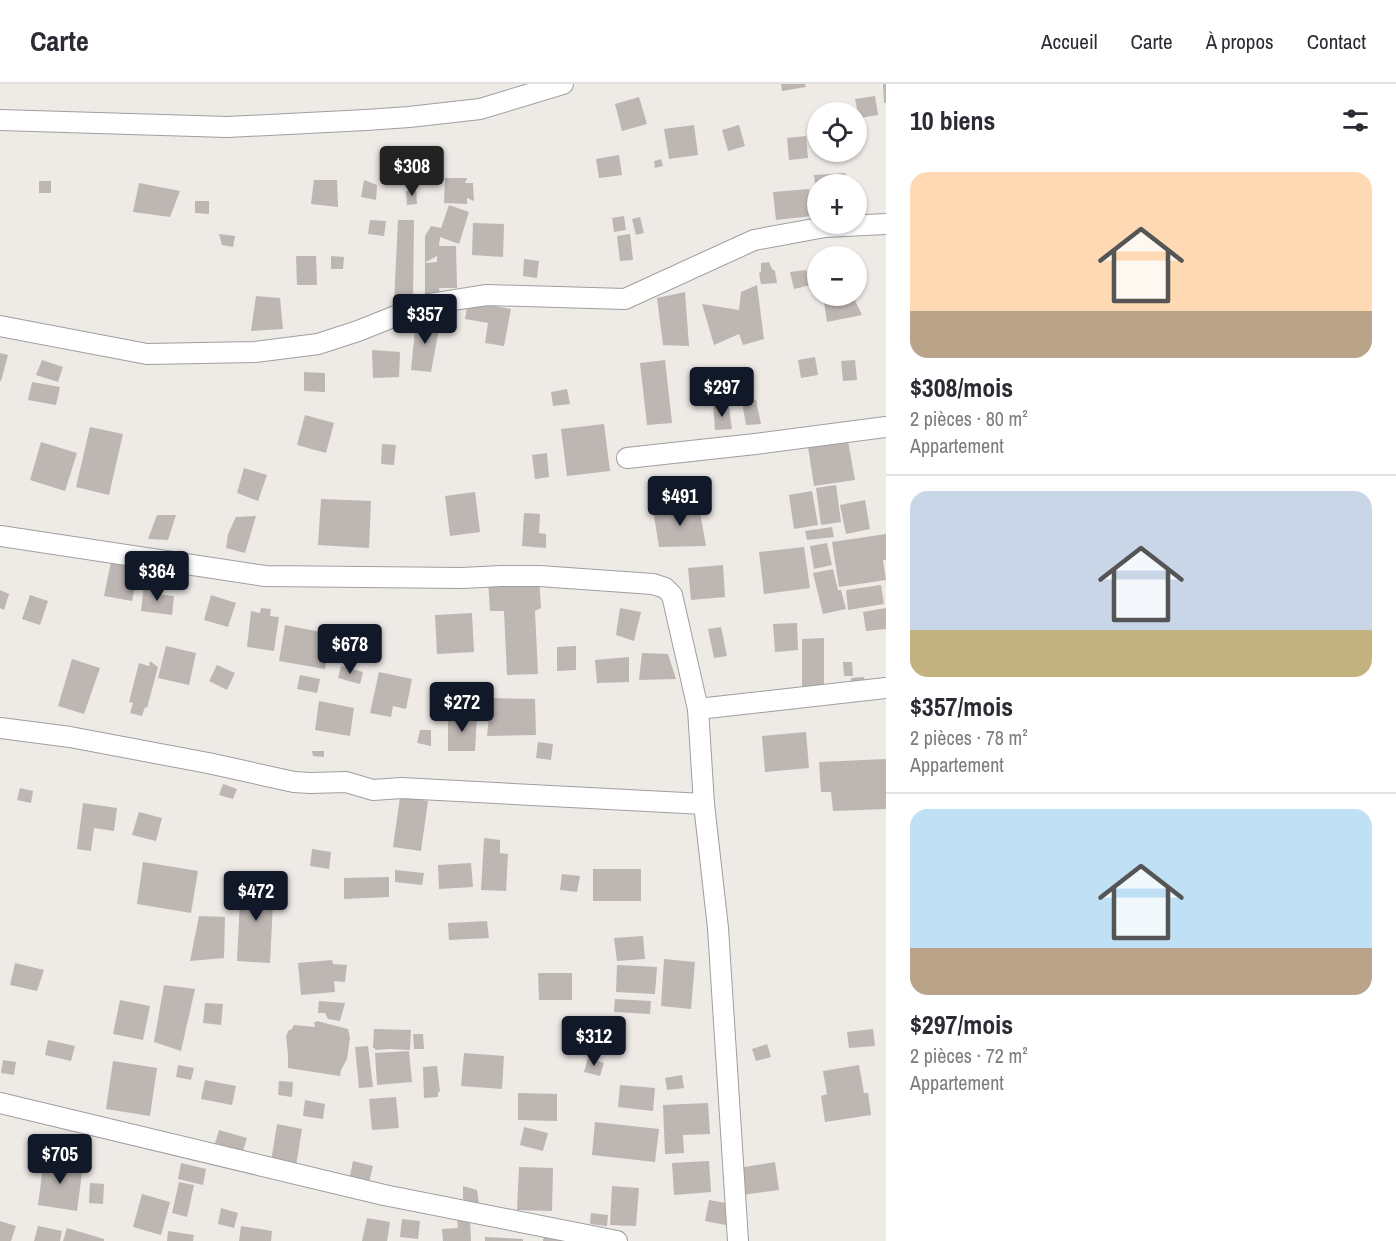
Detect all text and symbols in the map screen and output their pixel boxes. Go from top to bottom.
text: Carte [30,22,89,60]
text: Accueil [1041,27,1098,56]
text: Carte [1131,27,1173,56]
text: À propos [1206,27,1274,56]
text: Contact [1307,27,1366,56]
map controls [807,102,867,306]
button: locate [807,102,867,162]
text: 10 biens [910,103,995,138]
icon: filters [1339,104,1372,137]
pin: $308 [376,146,448,197]
text: $308 [394,152,430,179]
button: + [807,174,867,234]
icon: home [1087,211,1195,319]
button: − [807,246,867,306]
pin: $357 [389,294,461,345]
text: $357 [407,300,443,327]
pin: $297 [686,367,758,418]
text: $308/mois [910,370,1013,405]
text: $297 [704,373,740,400]
text: 2 pièces · 80 m² [910,405,1028,432]
text: Appartement [910,432,1004,459]
pin: $491 [644,476,716,527]
text: $491 [662,482,698,509]
icon: home [1087,530,1195,638]
pin: $364 [121,551,193,602]
text: $364 [139,557,175,584]
pin: $678 [314,624,386,675]
text: $678 [332,630,368,657]
pin: $272 [426,682,498,733]
text: $272 [444,688,480,715]
text: $357/mois [910,689,1013,724]
text: 2 pièces · 78 m² [910,724,1028,751]
text: Appartement [910,751,1004,778]
icon: home [1087,848,1195,956]
pin: $472 [220,871,292,922]
text: $472 [238,877,274,904]
text: $297/mois [910,1007,1013,1042]
pin: $312 [558,1016,630,1067]
text: $312 [576,1022,612,1049]
text: 2 pièces · 72 m² [910,1042,1028,1069]
text: Appartement [910,1069,1004,1096]
pin: $705 [24,1134,96,1185]
text: $705 [42,1140,78,1167]

